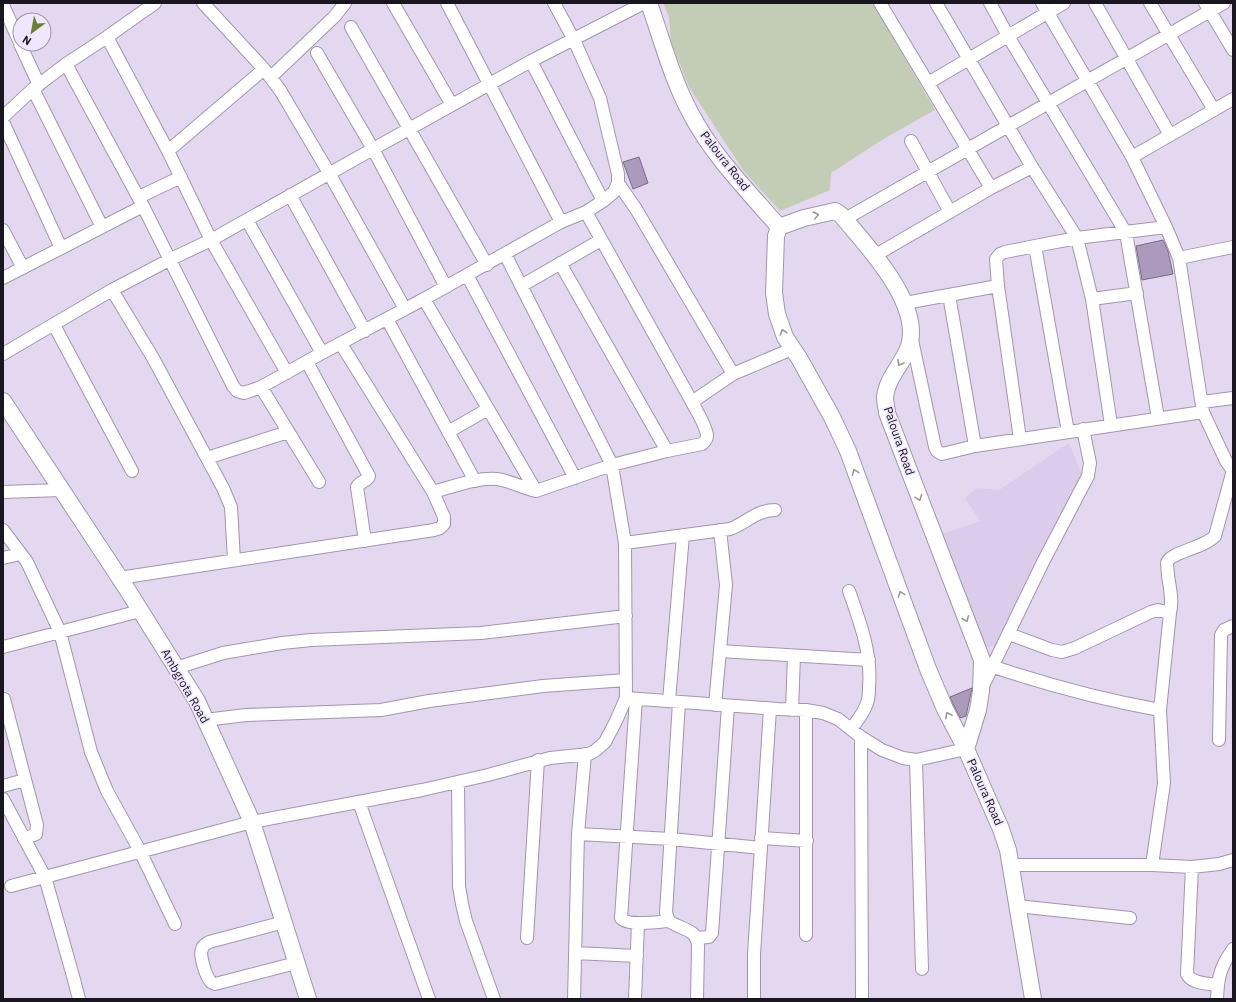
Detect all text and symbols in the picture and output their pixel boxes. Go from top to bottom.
north arrow [12,12,52,52]
text: N [20,32,34,49]
street label: Paloura Road [697,128,753,193]
one-way arrow [812,211,819,220]
one-way arrow [780,329,788,336]
one-way arrow [898,359,905,366]
street label: Paloura Road [881,405,918,477]
one-way arrow [852,469,860,476]
one-way arrow [914,495,922,502]
one-way arrow [897,590,905,597]
one-way arrow [962,616,970,623]
street label: Ambgrota Road [158,646,213,726]
one-way arrow [945,712,953,719]
street label: Paloura Road [964,756,1007,828]

